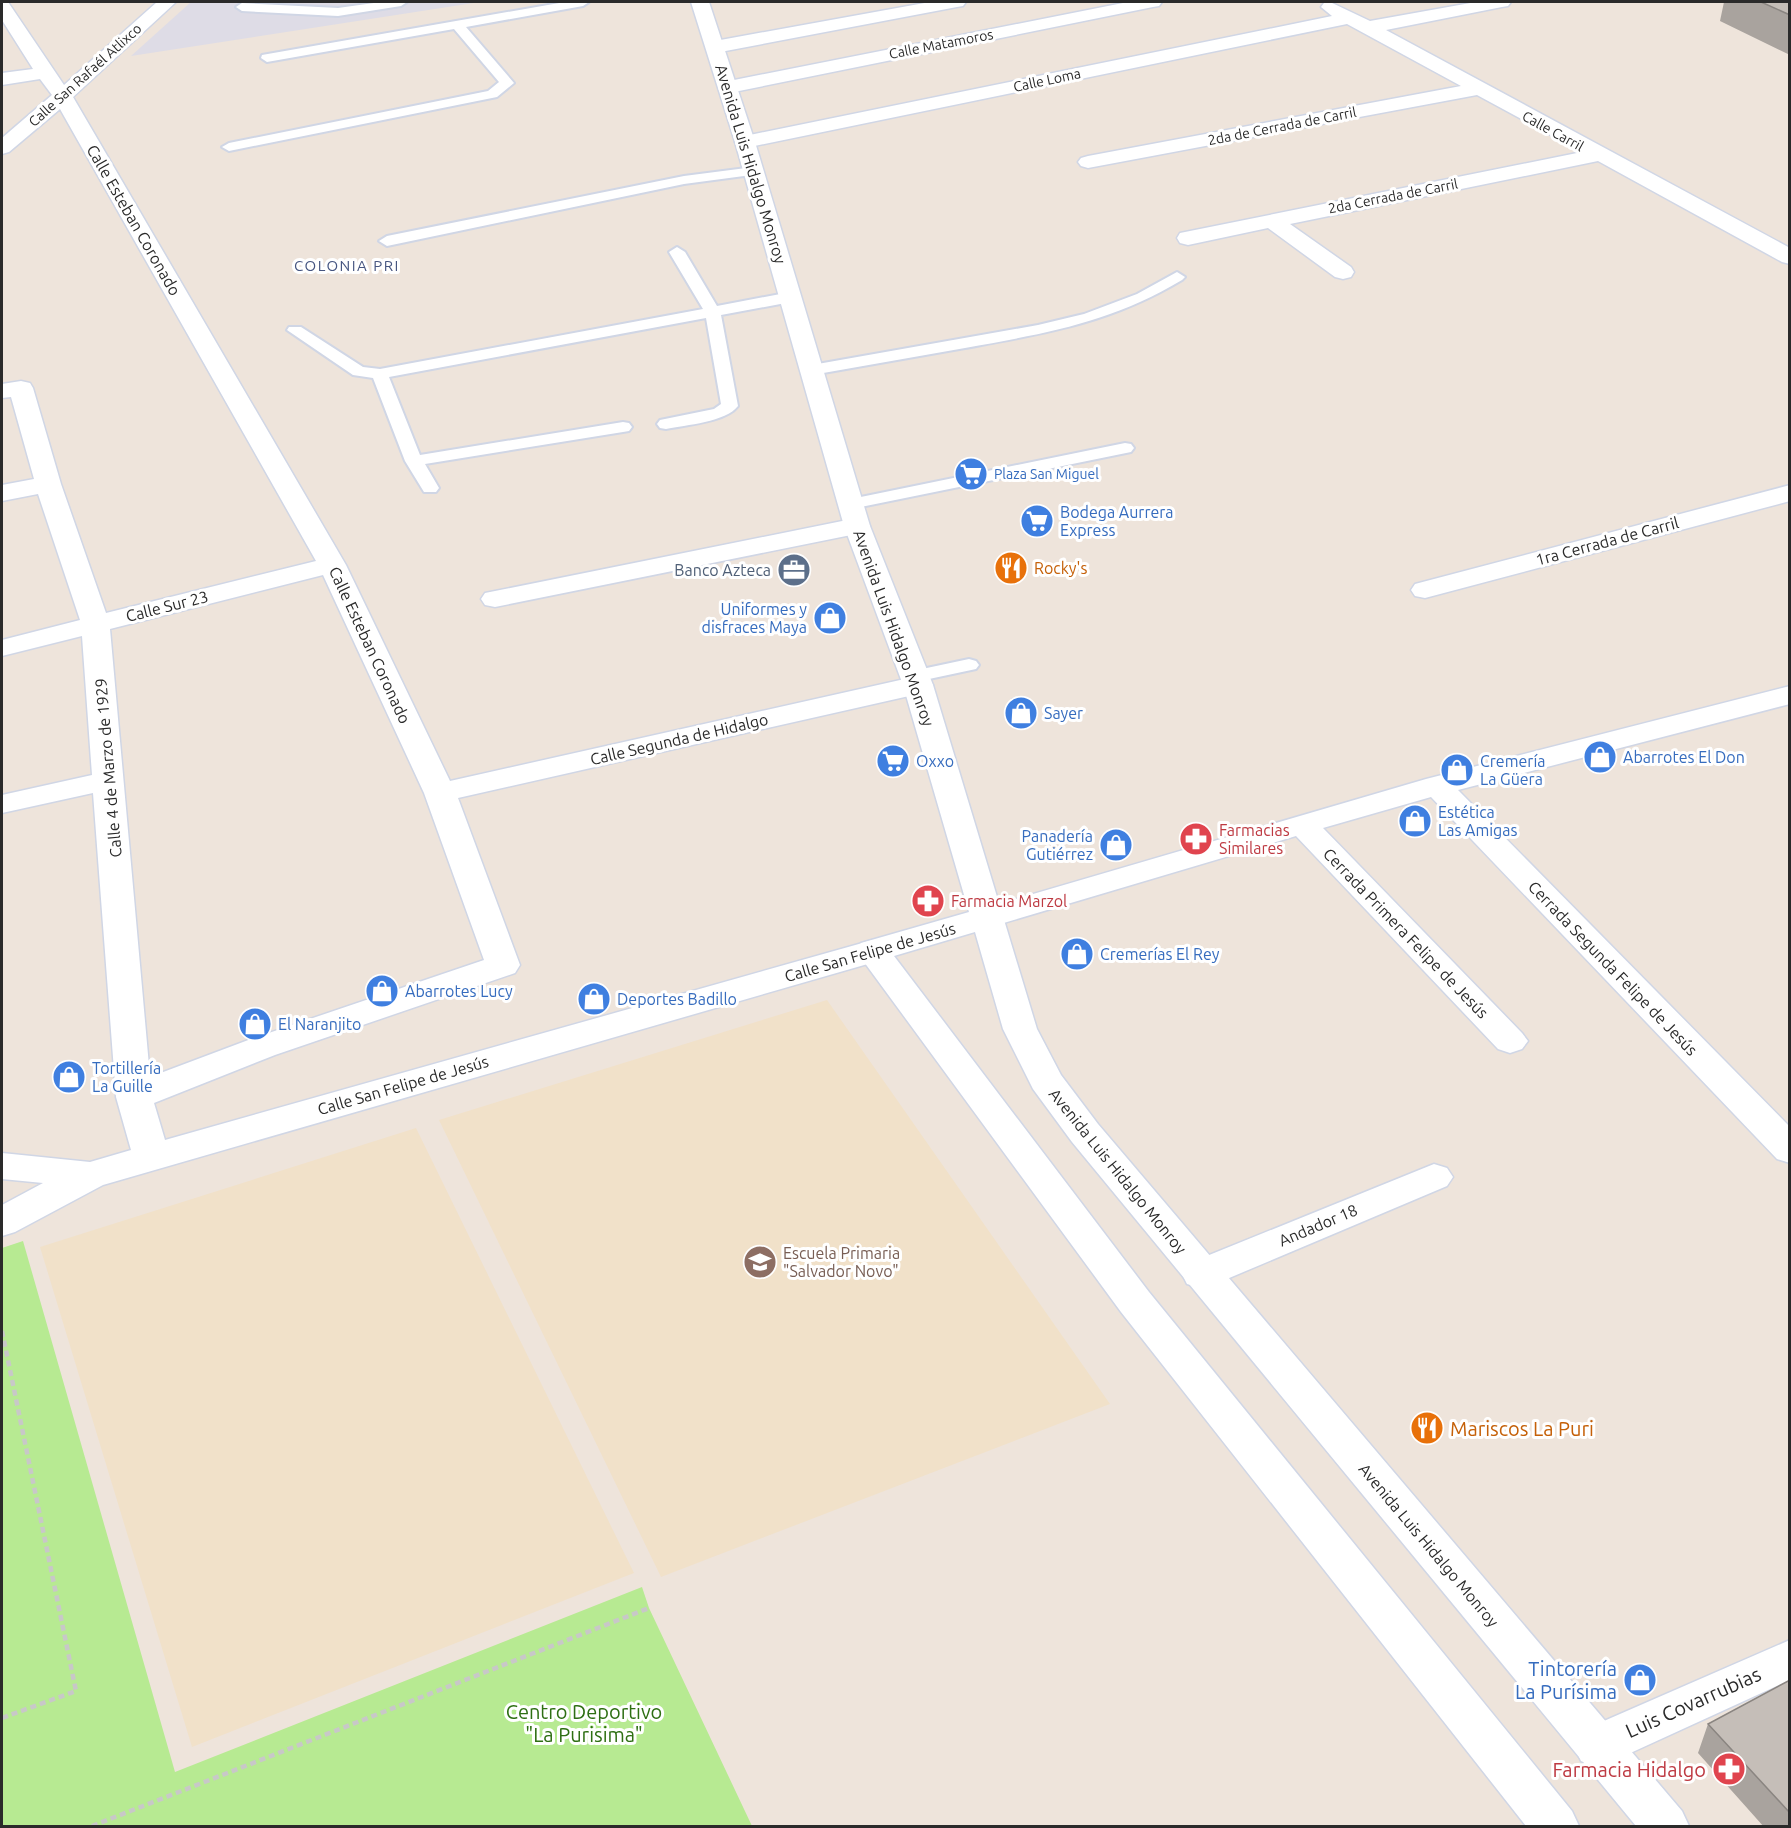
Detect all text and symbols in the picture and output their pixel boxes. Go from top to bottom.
street label: Calle San Rafaél Atlixco [25,20,145,130]
street label: Calle Matamoros [887,26,995,62]
street label: Avenida Luis Hidalgo Monroy [712,62,790,266]
street label: Calle Loma [1012,65,1082,95]
street label: 2da de Cerrada de Carril [1206,104,1358,148]
street label: Calle Carril [1520,108,1587,155]
street label: Calle Esteban Coronado [83,141,185,299]
street label: 2da Cerrada de Carril [1327,176,1460,216]
district label: COLONIA PRI [294,257,400,274]
supermarket icon: Plaza San Miguel [953,456,989,492]
place label: Plaza San Miguel [994,466,1099,482]
supermarket icon: Bodega Aurrera Express [1019,503,1055,539]
place label: Bodega Aurrera Express [1060,503,1174,539]
street label: 1ra Cerrada de Carril [1534,513,1680,569]
street label: Avenida Luis Hidalgo Monroy [850,527,938,729]
restaurant icon: Rocky's [993,550,1029,586]
office icon: Banco Azteca [776,552,812,588]
place label: Rocky's [1034,559,1087,577]
place label: Banco Azteca [674,561,771,579]
street label: Calle Esteban Coronado [326,564,414,726]
street label: Calle Sur 23 [124,587,210,625]
place label: Uniformes y disfraces Maya [702,600,807,636]
shop icon: Uniformes y disfraces Maya [812,600,848,636]
street label: Calle 4 de Marzo de 1929 [91,678,125,858]
shop icon: Sayer [1003,695,1039,731]
place label: Sayer [1044,704,1083,722]
street label: Calle Segunda de Hidalgo [588,710,770,768]
shop icon: Abarrotes El Don [1582,739,1618,775]
supermarket icon: Oxxo [875,743,911,779]
place label: Abarrotes El Don [1623,748,1745,766]
place label: Oxxo [916,752,954,770]
shop icon: Cremería La Güera [1439,752,1475,788]
place label: Cremería La Güera [1480,752,1546,788]
shop icon: Estética Las Amigas [1397,803,1433,839]
place label: Estética Las Amigas [1438,803,1518,839]
pharmacy icon: Farmacias Similares [1178,821,1214,857]
place label: Farmacias Similares [1219,821,1290,857]
place label: Panadería Gutiérrez [1022,827,1093,863]
shop icon: Panadería Gutiérrez [1098,827,1134,863]
street label: Cerrada Primera Felipe de Jesús [1320,844,1492,1022]
street label: Cerrada Segunda Felipe de Jesús [1525,877,1701,1059]
pharmacy icon: Farmacia Marzol [910,883,946,919]
place label: Farmacia Marzol [951,892,1067,910]
street label: Calle San Felipe de Jesús [782,919,958,985]
shop icon: Cremerías El Rey [1059,936,1095,972]
place label: Cremerías El Rey [1100,945,1220,963]
shop icon: Abarrotes Lucy [364,973,400,1009]
shop icon: Deportes Badillo [576,981,612,1017]
place label: Abarrotes Lucy [405,982,513,1000]
place label: Deportes Badillo [617,990,737,1008]
shop icon: El Naranjito [237,1006,273,1042]
place label: El Naranjito [278,1015,361,1033]
street label: Calle San Felipe de Jesús [315,1052,491,1118]
shop icon: Tortillería La Guille [51,1059,87,1095]
place label: Tortillería La Guille [92,1059,161,1095]
street label: Avenida Luis Hidalgo Monroy [1046,1085,1190,1257]
street label: Andador 18 [1276,1200,1360,1250]
school or university icon: Escuela Primaria "Salvador Novo" [742,1244,778,1280]
place label: Escuela Primaria "Salvador Novo" [783,1244,900,1280]
restaurant icon: Mariscos La Puri [1409,1410,1445,1446]
place label: Mariscos La Puri [1450,1417,1594,1440]
street label: Avenida Luis Hidalgo Monroy [1355,1460,1503,1630]
place label: Tintorería La Purísima [1515,1657,1617,1703]
street label: Luis Covarrubias [1622,1662,1764,1742]
shop icon: Tintorería La Purísima [1622,1662,1658,1698]
park label: Centro Deportivo "La Purisima" [506,1700,662,1746]
pharmacy icon: Farmacia Hidalgo [1711,1751,1747,1787]
place label: Farmacia Hidalgo [1553,1758,1706,1781]

